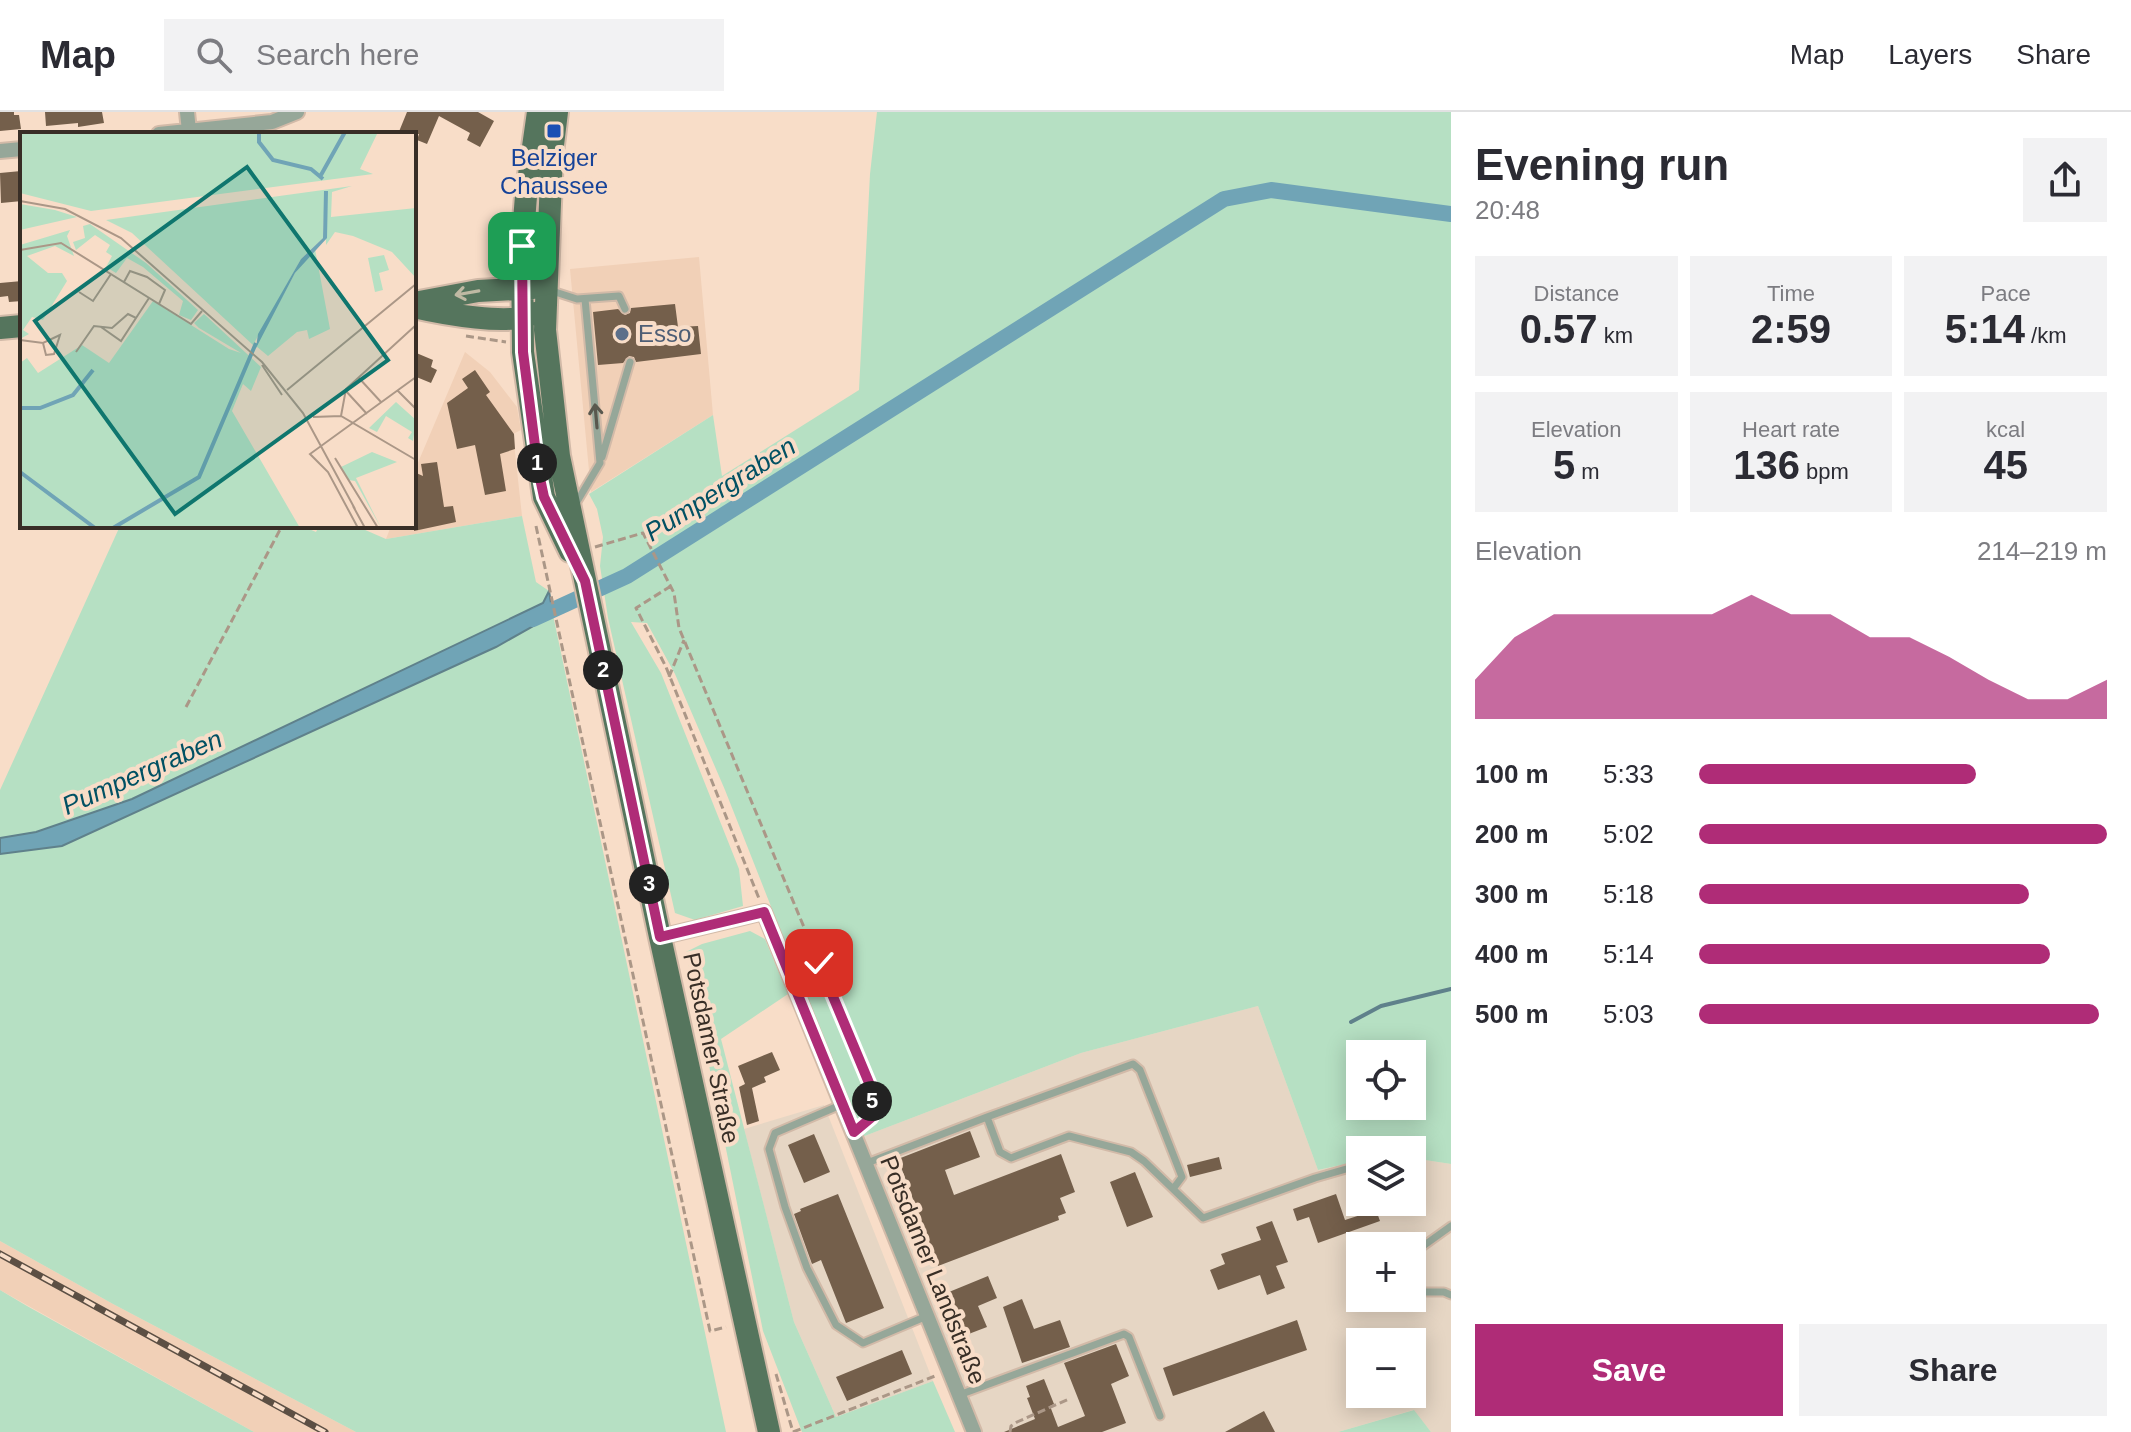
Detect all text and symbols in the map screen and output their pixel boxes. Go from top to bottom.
search box [164,19,724,91]
icon: search [192,33,236,77]
text: Map [40,34,116,76]
text: Search here [256,38,419,71]
text: Map [1790,39,1844,70]
text: Layers [1888,39,1972,70]
text: Share [2016,39,2091,70]
marker: Belziger Chaussee [545,122,563,140]
inset map [20,132,416,528]
button: share [2023,138,2107,222]
text: Evening run [1475,140,1729,189]
place label: Belziger Chaussee [500,144,608,199]
text: 20:48 [1475,195,1540,225]
pin [488,212,556,280]
icon: arrive [500,224,544,268]
text: Distance [1534,281,1619,306]
text: Time [1767,281,1815,306]
text: Pace [1981,281,2031,306]
one-way arrow [455,286,480,301]
text: 0.57 [1520,307,1598,351]
text: 2:59 [1751,307,1831,351]
text: 5:14 [1945,307,2025,351]
place label: Esso [638,320,691,347]
text: km [1598,323,1633,348]
text: /km [2025,323,2066,348]
marker: Esso [613,325,631,343]
one-way arrow [588,403,603,430]
text: Elevation [1531,417,1622,442]
text: Heart rate [1742,417,1840,442]
text: kcal [1986,417,2025,442]
water label: Pumpergraben [639,431,801,547]
pin: 1 [517,443,557,483]
text: 5 [1553,443,1575,487]
text: 136 [1733,443,1800,487]
text: 45 [1983,443,2028,487]
text: 1 [531,450,543,475]
text: m [1575,459,1600,484]
text: bpm [1800,459,1849,484]
text: Elevation [1475,536,1582,566]
text: 214–219 m [1977,536,2107,566]
pin: 2 [583,650,623,690]
text: 2 [597,657,609,682]
water label: Pumpergraben [57,723,227,821]
text: 100 m [1475,759,1549,789]
text: 5:33 [1603,759,1654,789]
text: 200 m [1475,819,1549,849]
text: 5:02 [1603,819,1654,849]
pin: 3 [629,864,669,904]
text: 3 [643,871,655,896]
text: 300 m [1475,879,1549,909]
text: 5:18 [1603,879,1654,909]
pin [785,929,853,997]
text: 400 m [1475,939,1549,969]
text: 5:14 [1603,939,1654,969]
icon: check [797,941,841,985]
street label: Potsdamer Straße [678,950,745,1146]
text: 500 m [1475,999,1549,1029]
text: 5:03 [1603,999,1654,1029]
map controls [1346,1040,1426,1408]
button: locate [1346,1040,1426,1120]
pin: 5 [852,1081,892,1121]
text: 5 [866,1088,878,1113]
button: layers [1346,1136,1426,1216]
street label: Potsdamer Landstraße [875,1152,992,1388]
button: + [1346,1232,1426,1312]
button: Save [1475,1324,1783,1416]
button: Share [1799,1324,2107,1416]
button: − [1346,1328,1426,1408]

